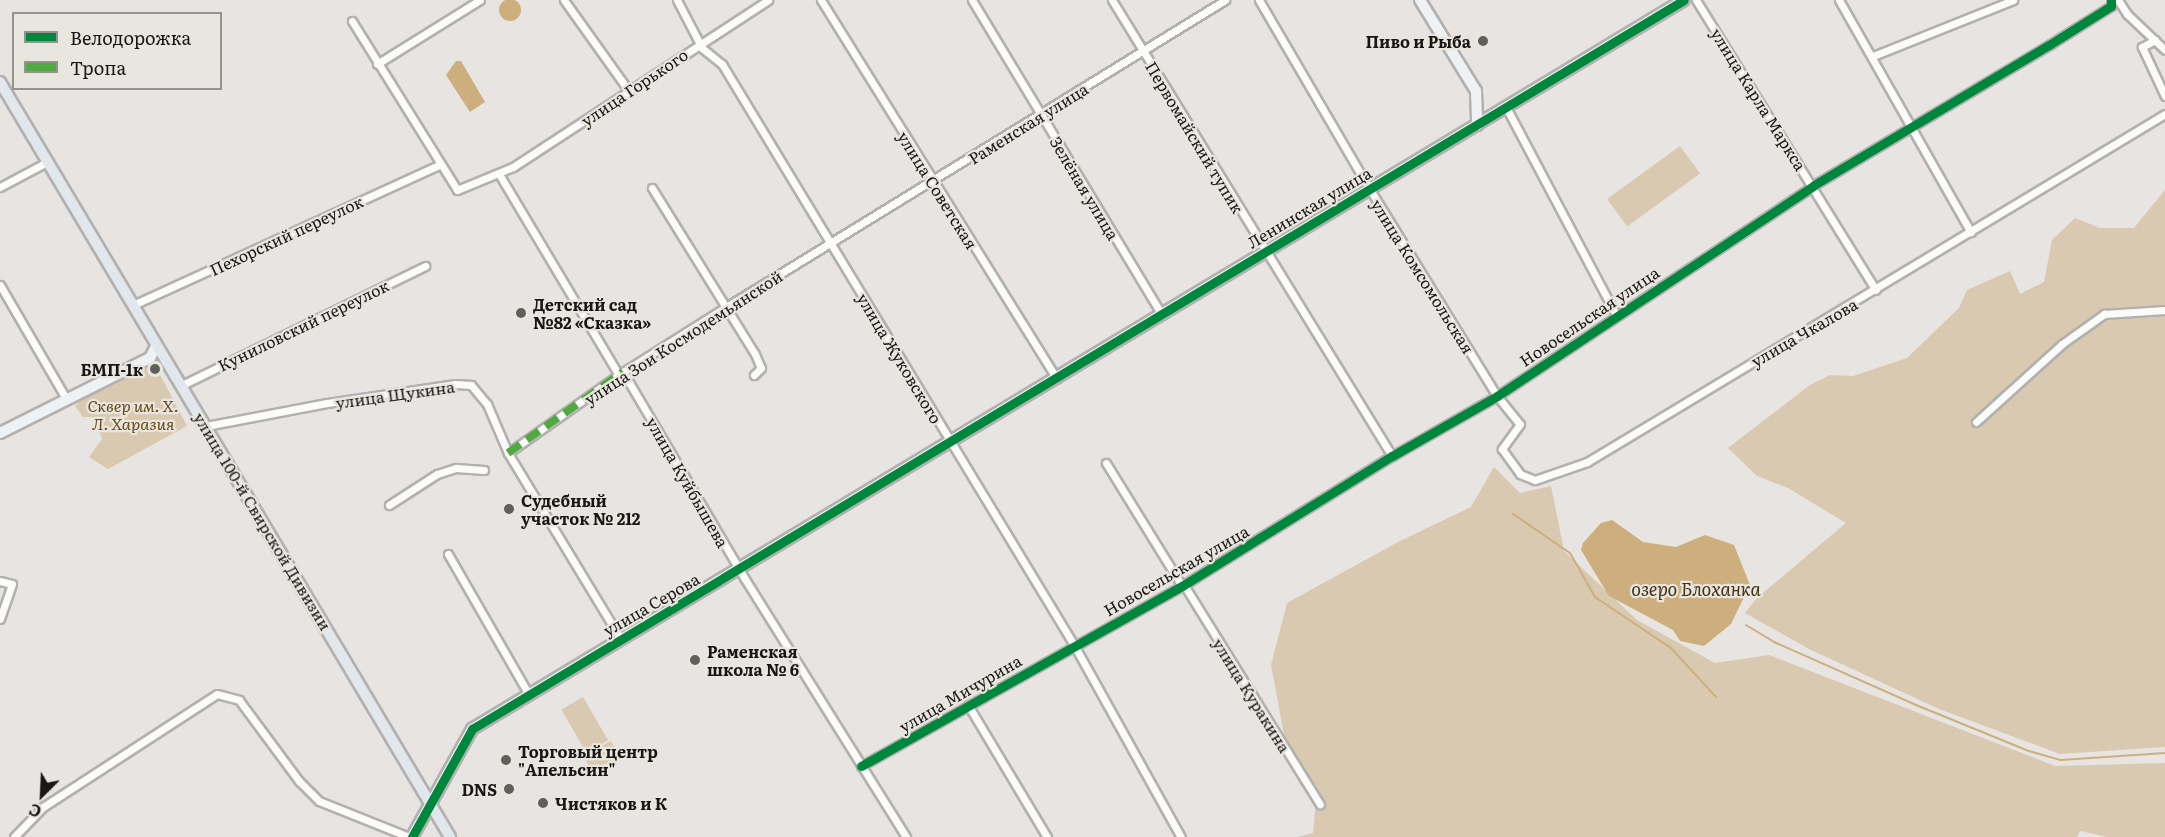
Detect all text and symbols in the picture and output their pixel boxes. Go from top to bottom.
legend [12,12,222,90]
text: Велодорожка [70,24,191,51]
street label: улица Карла Маркса [1707,24,1811,174]
place label: Пиво и Рыба [1365,31,1471,51]
marker: Пиво и Рыба [1476,34,1490,48]
street label: улица Горького [577,44,691,130]
text: Тропа [70,54,126,81]
street label: Первомайский тупик [1142,58,1248,216]
street label: Раменская улица [965,78,1091,168]
street label: улица Советская [894,128,982,252]
street label: Зелёная улица [1047,133,1123,243]
street label: Ленинская улица [1243,162,1375,252]
street label: Пехорский переулок [206,191,366,279]
street label: улица Комсомольская [1368,195,1478,357]
street label: Новосельская улица [1516,262,1662,370]
street label: улица Зои Космодемьянской [580,266,786,408]
street label: Куниловский переулок [214,275,392,375]
street label: улица Жуковского [853,289,947,427]
place label: Детский сад №82 «Сказка» [533,294,651,332]
street label: улица Чкалова [1747,294,1861,370]
marker: Детский сад №82 «Сказка» [514,306,528,320]
place label: БМП-1к [80,359,143,379]
marker: БМП-1к [148,362,162,376]
street label: улица Щукина [334,376,456,412]
park label: Сквер им. Х. Л. Харазия [87,395,179,433]
street label: улица 100-й Свирской Дивизии [190,409,336,633]
street label: улица Куйбышева [643,413,733,551]
place label: Судебный участок № 212 [521,490,640,528]
marker: Судебный участок № 212 [502,502,516,516]
street label: Новосельская улица [1100,521,1252,619]
street label: улица Серова [599,569,703,639]
water label: озеро Блоханка [1631,578,1761,600]
street label: улица Куракина [1209,634,1295,756]
place label: Раменская школа № 6 [707,641,799,679]
street label: улица Мичурина [895,650,1025,736]
marker: Раменская школа № 6 [688,653,702,667]
place label: Торговый центр "Апельсин" [518,741,658,779]
marker: Торговый центр "Апельсин" [499,753,513,767]
north arrow [12,765,72,825]
place label: DNS [461,779,497,799]
marker: DNS [502,782,516,796]
place label: Чистяков и К [555,793,667,813]
marker: Чистяков и К [536,796,550,810]
text: С [25,798,45,825]

